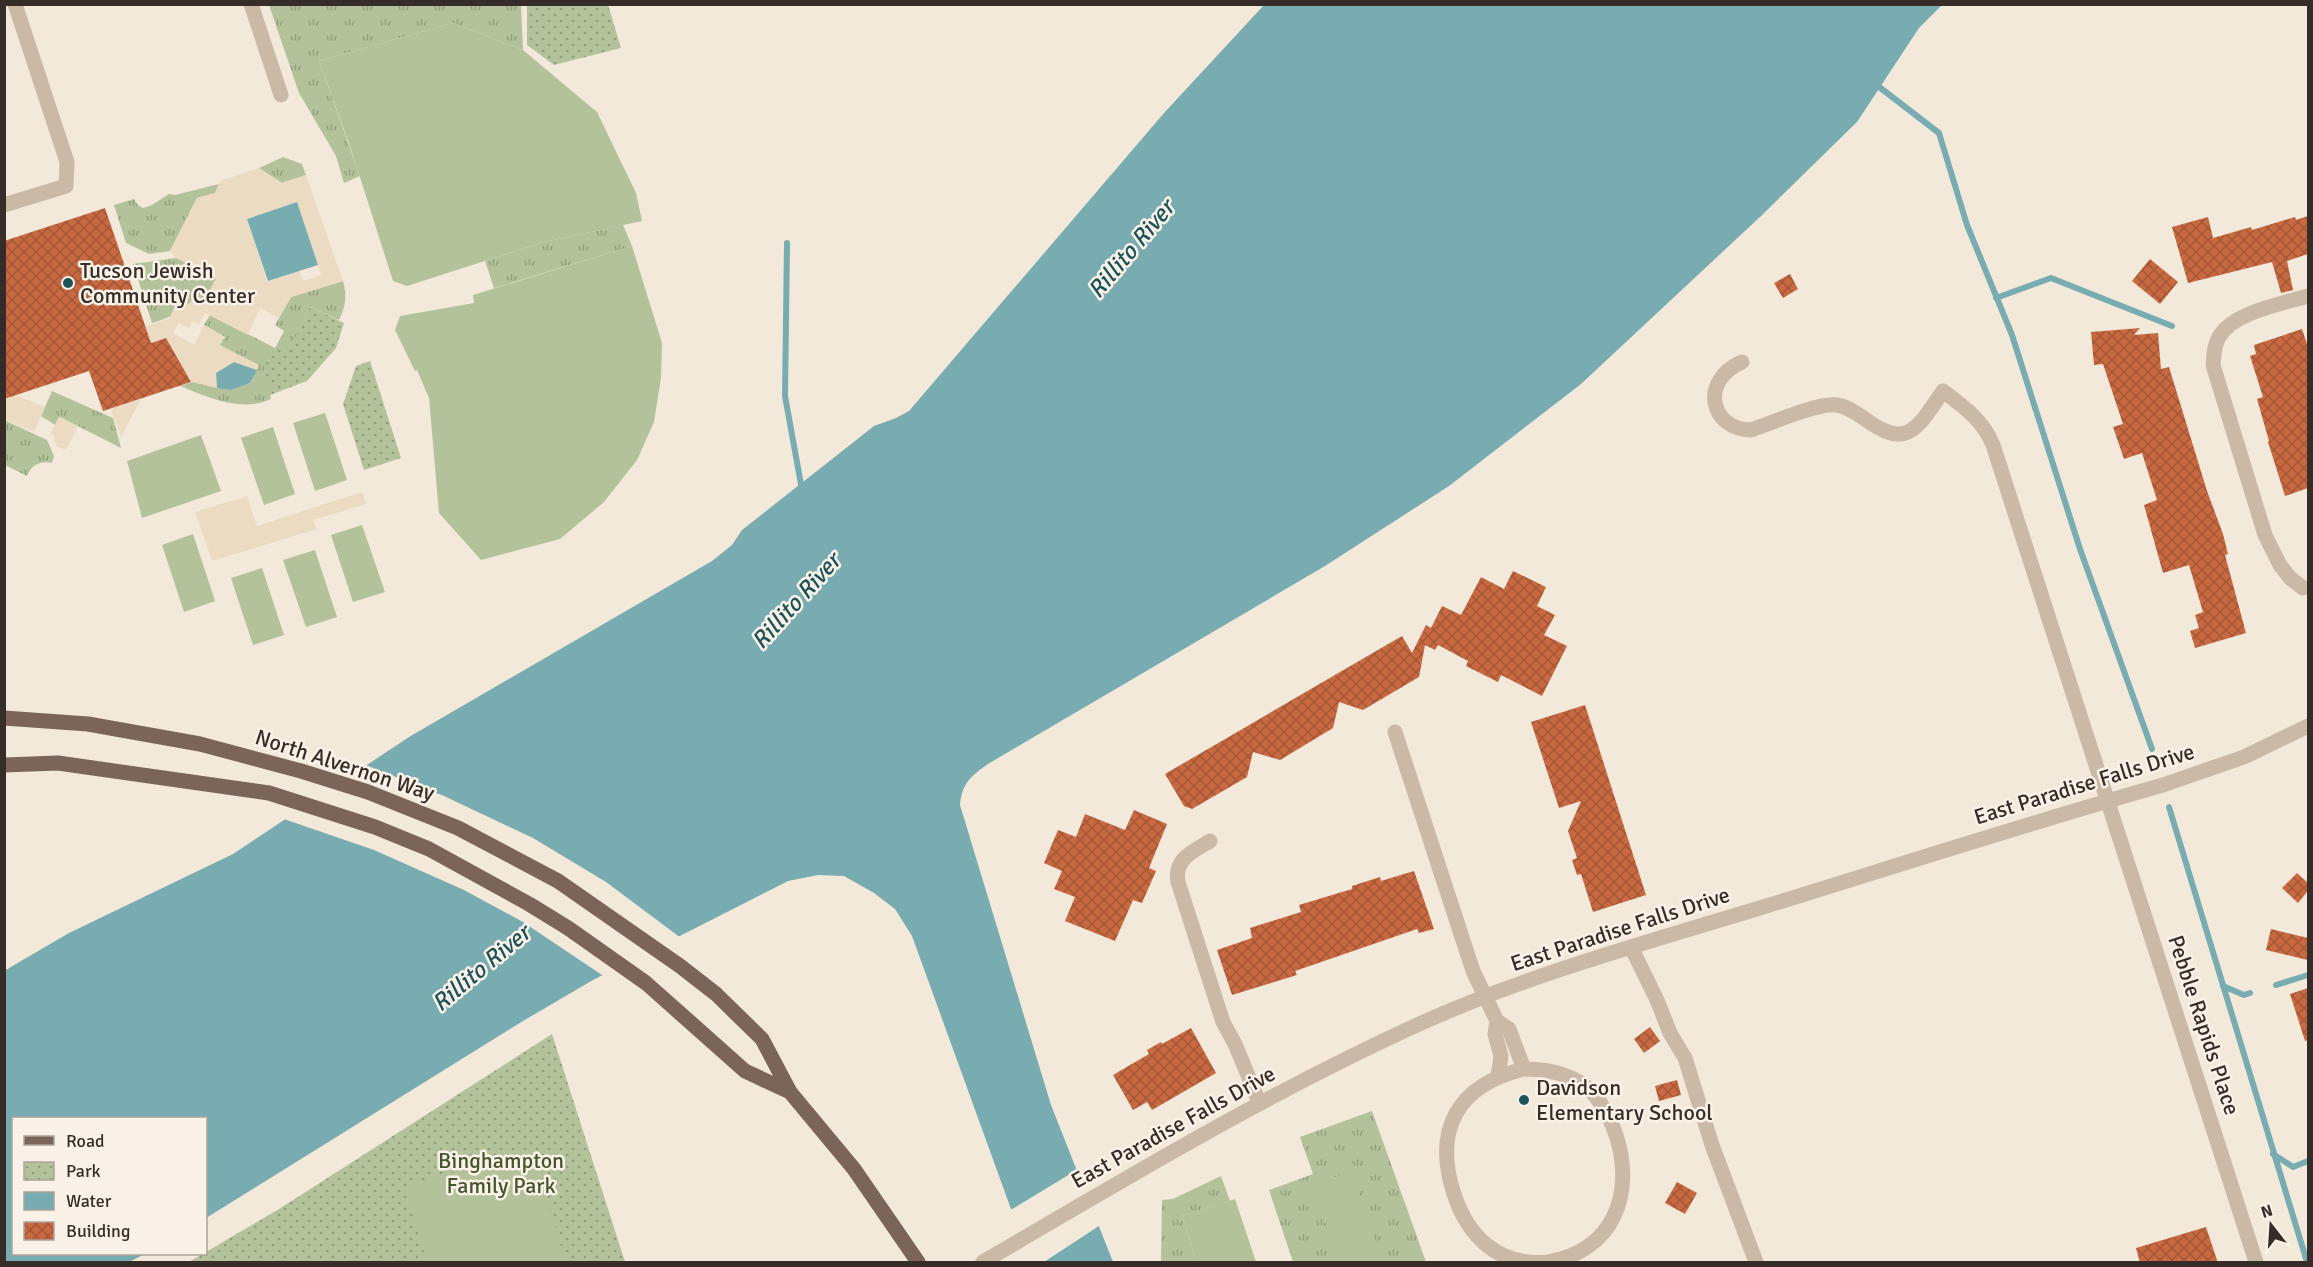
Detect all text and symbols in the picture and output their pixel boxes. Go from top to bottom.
water label: Rillito River [1081,191,1183,304]
place label: Tucson Jewish Community Center [80,257,255,309]
marker: Tucson Jewish Community Center [61,276,75,290]
water label: Rillito River [745,544,849,655]
street label: North Alvernon Way [252,723,439,807]
street label: East Paradise Falls Drive [1971,738,2197,830]
street label: East Paradise Falls Drive [1507,881,1733,977]
water label: Rillito River [426,916,539,1018]
street label: Pebble Rapids Place [2162,932,2246,1118]
street label: East Paradise Falls Drive [1066,1060,1280,1194]
place label: Davidson Elementary School [1536,1074,1713,1126]
marker: Davidson Elementary School [1517,1093,1531,1107]
legend [12,1117,207,1255]
text: Road [66,1130,105,1152]
park label: Binghampton Family Park [438,1147,564,1199]
text: Park [66,1160,101,1182]
text: Water [66,1190,112,1212]
north arrow [2241,1195,2301,1255]
text: N [2259,1200,2275,1223]
text: Building [66,1220,130,1242]

